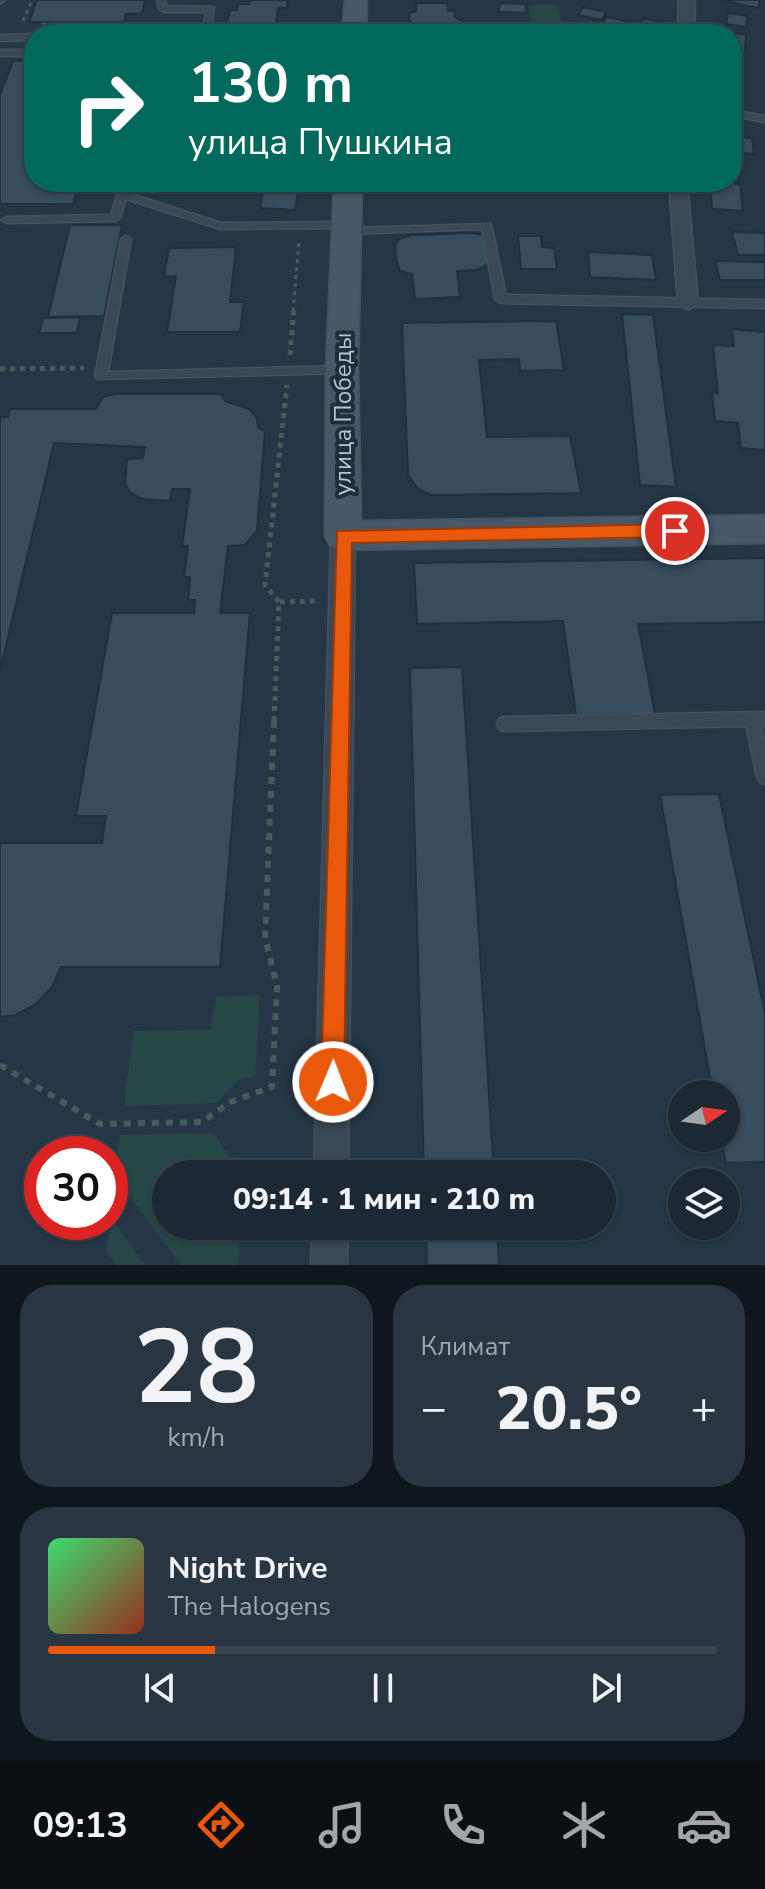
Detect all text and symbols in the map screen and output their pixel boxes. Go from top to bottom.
text: 130 m [188,45,353,122]
icon: right [56,56,160,160]
text: улица Пушкина [188,118,453,167]
street label: улица Победы [327,332,359,496]
pin [641,497,709,565]
icon: arrive [653,509,697,553]
position arrow [291,1040,375,1124]
north arrow [668,1080,740,1152]
map controls [668,1080,740,1240]
speed limit sign: 30 [24,1136,128,1240]
button: layers [668,1168,740,1240]
text: 09:14 · 1 мин · 210 m [233,1179,535,1220]
text: 28 [134,1297,259,1439]
text: Климат [421,1329,510,1364]
text: 20.5° [495,1368,642,1450]
text: − [421,1379,447,1439]
text: + [691,1379,717,1439]
text: km/h [168,1420,225,1455]
text: Night Drive [168,1548,327,1589]
text: The Halogens [168,1589,331,1624]
icon: previous [138,1666,182,1710]
icon: pause [361,1666,405,1710]
icon: next [584,1666,628,1710]
icon: directions [193,1797,249,1853]
icon: music [314,1797,370,1853]
icon: phone [435,1797,491,1853]
icon: climate [556,1797,612,1853]
icon: car [676,1797,732,1853]
text: 09:13 [32,1801,128,1850]

